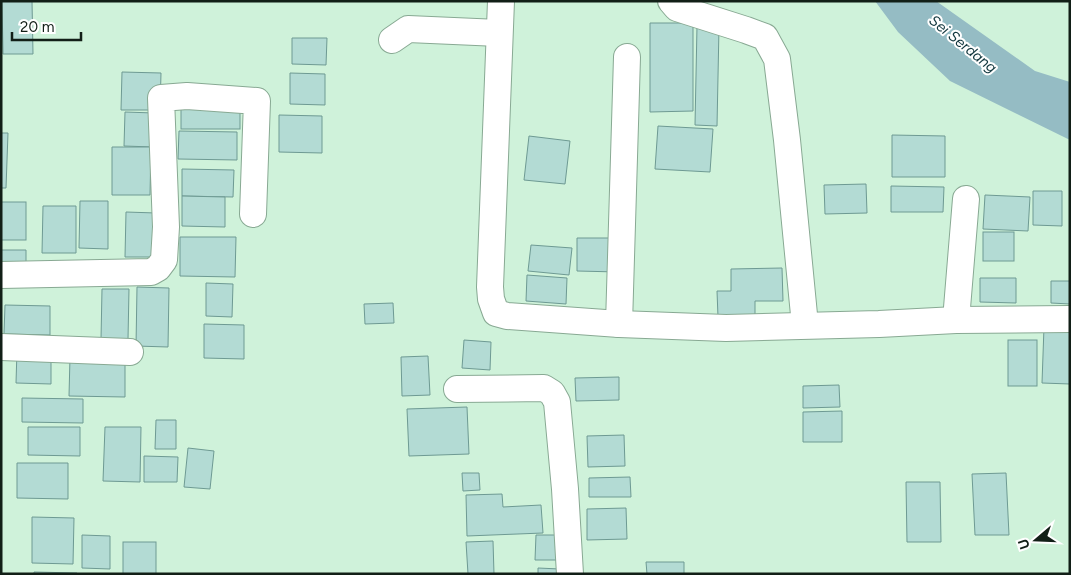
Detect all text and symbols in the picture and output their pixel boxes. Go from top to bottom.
scale bar [12,10,81,42]
water label: Sei Serdang [926,11,1001,77]
text: 20 m [20,18,54,36]
north arrow [1011,515,1061,565]
text: U [1015,537,1034,551]

